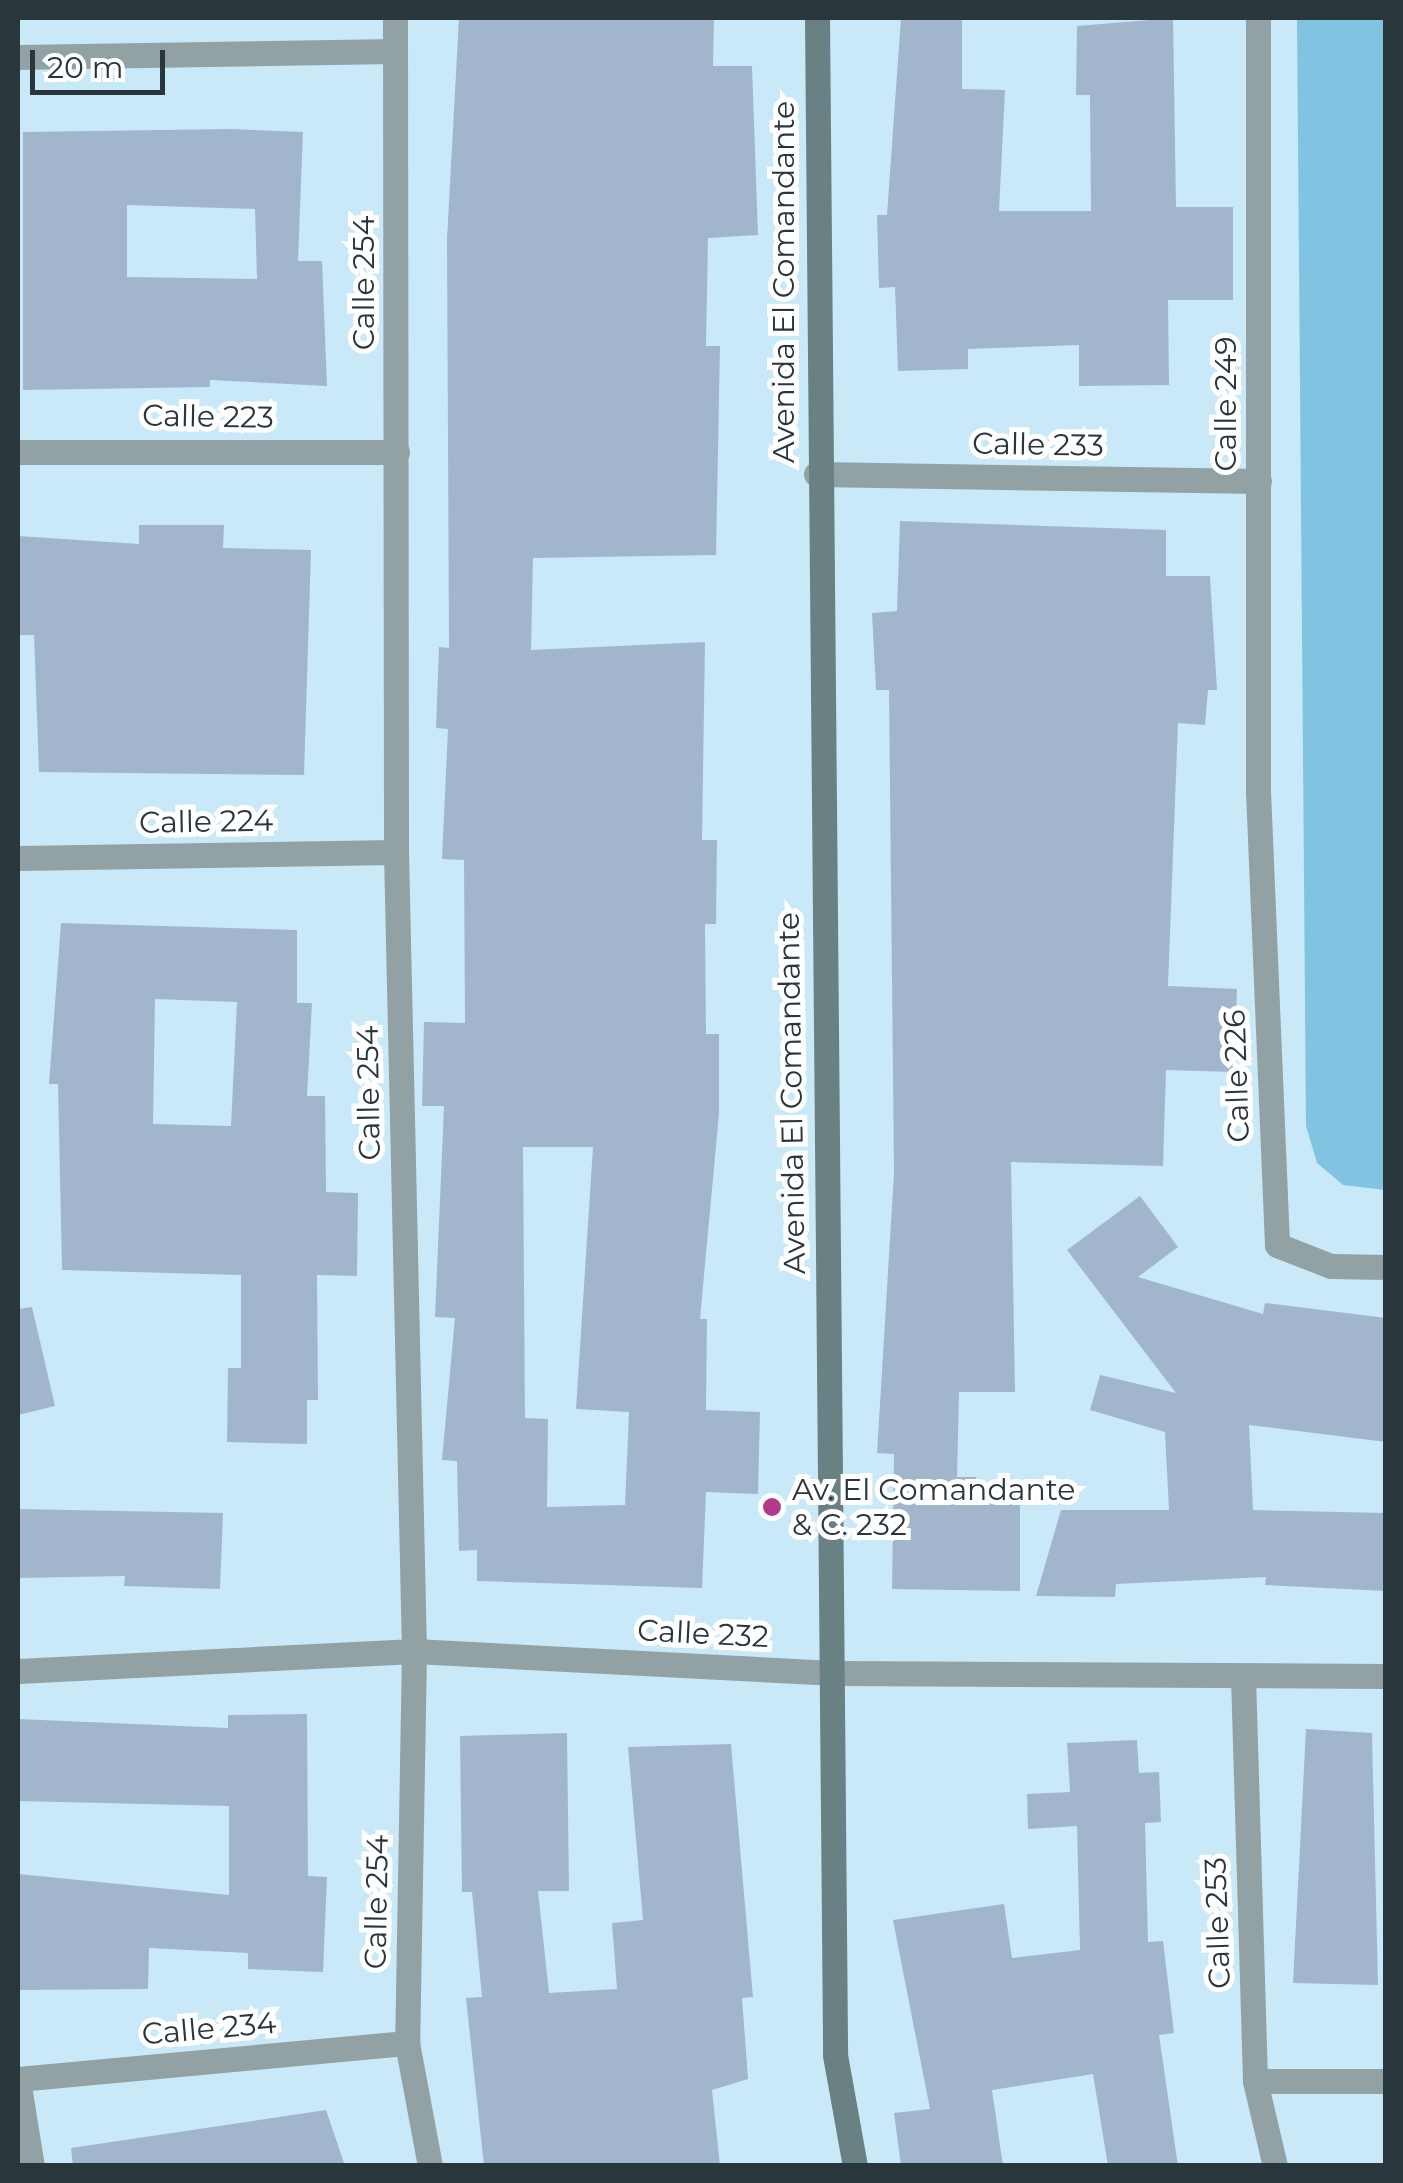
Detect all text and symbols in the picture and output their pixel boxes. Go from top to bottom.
scale bar [35,30,170,92]
text: 20 m [47,49,124,86]
street label: Avenida El Comandante [766,101,802,463]
street label: Calle 254 [346,216,382,350]
street label: Calle 249 [1208,336,1244,472]
street label: Calle 223 [142,398,274,436]
street label: Calle 233 [972,426,1104,464]
street label: Calle 224 [139,803,273,841]
street label: Avenida El Comandante [771,912,813,1274]
street label: Calle 226 [1217,1009,1257,1143]
street label: Calle 254 [350,1025,388,1161]
place label: Av. El Comandante & C. 232 [792,1472,1075,1542]
marker: Av. El Comandante & C. 232 [761,1496,783,1518]
street label: Calle 232 [636,1613,770,1655]
street label: Calle 254 [358,1834,396,1970]
street label: Calle 253 [1198,1857,1238,1989]
street label: Calle 234 [140,2005,278,2053]

